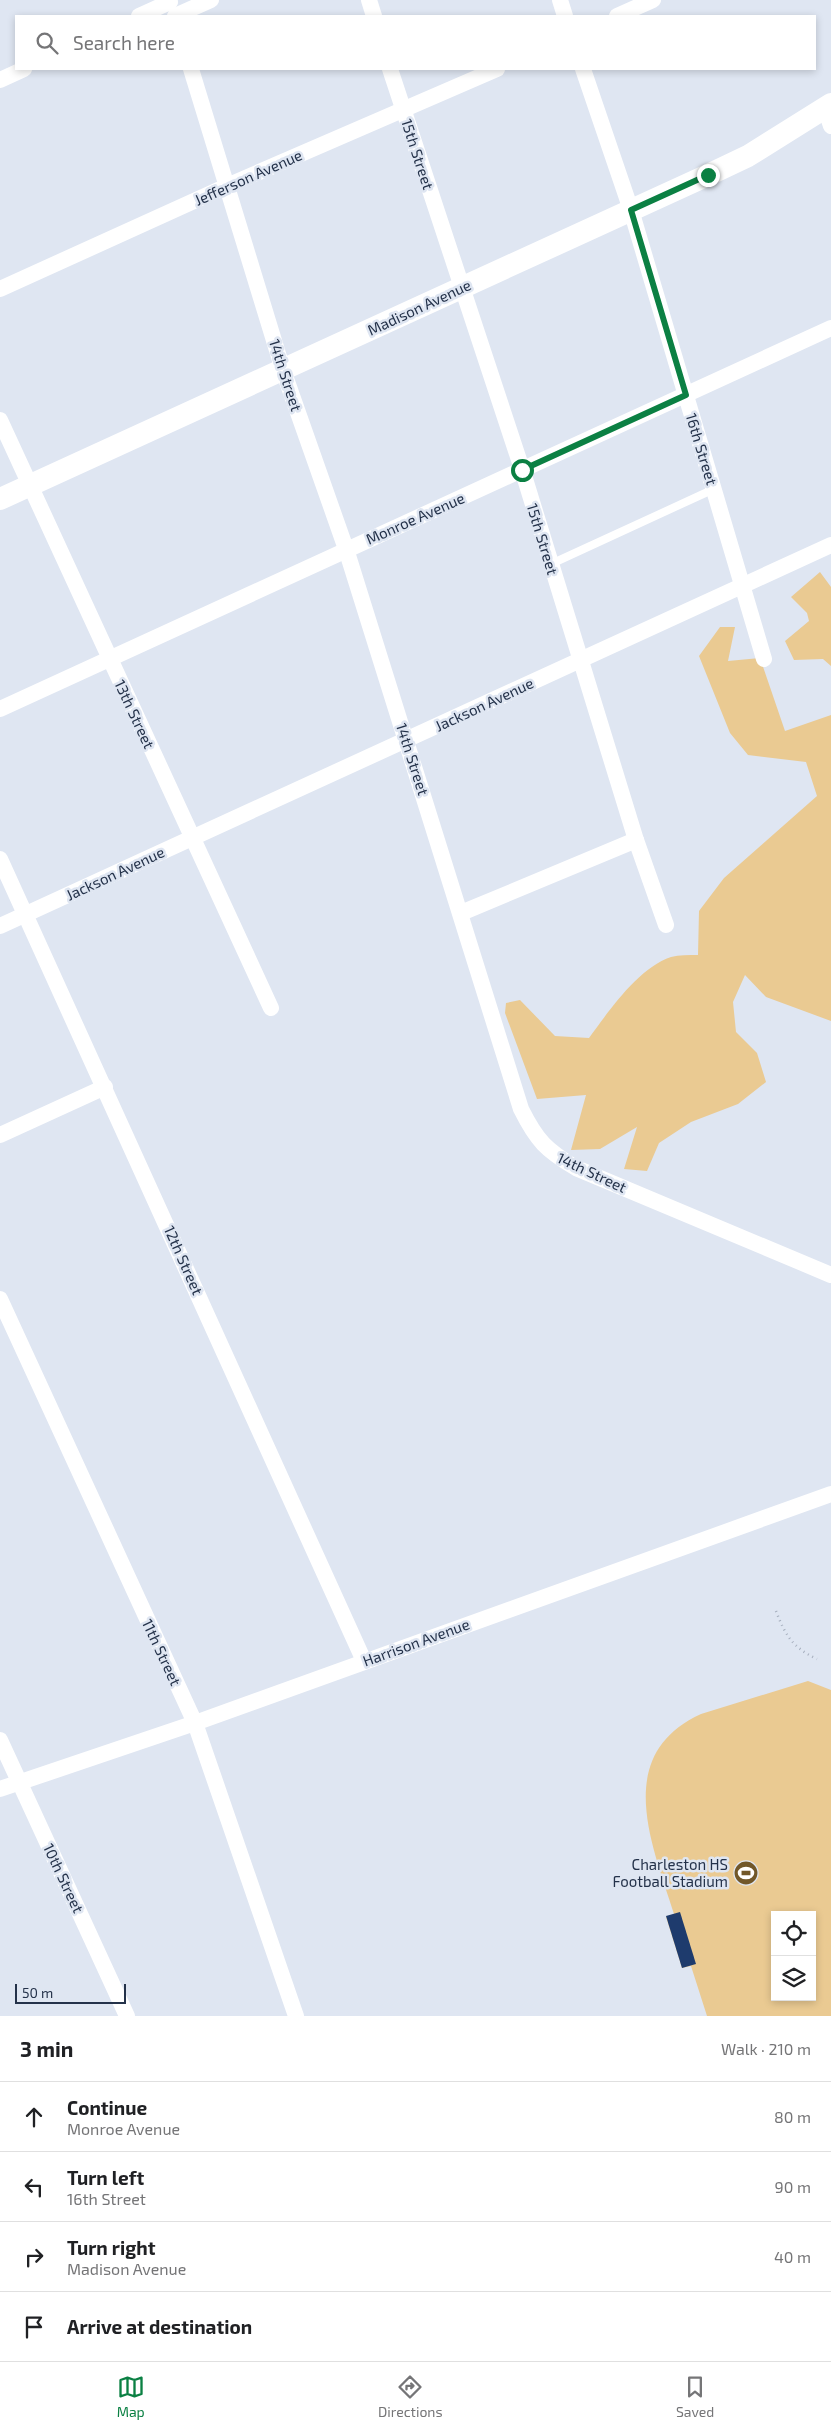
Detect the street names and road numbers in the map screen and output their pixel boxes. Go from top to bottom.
street label: 15th Street [398,116,438,192]
street label: Jefferson Avenue [191,145,305,209]
street label: Madison Avenue [365,275,473,339]
street label: 14th Street [266,337,306,414]
street label: 16th Street [683,411,722,487]
street label: Monroe Avenue [363,488,467,548]
street label: 15th Street [524,501,562,577]
street label: Jackson Avenue [432,673,536,735]
street label: 13th Street [111,677,159,751]
street label: 14th Street [393,721,433,798]
street label: Jackson Avenue [63,842,167,904]
street label: 14th Street [554,1148,630,1196]
street label: 12th Street [161,1223,207,1298]
street label: Harrison Avenue [360,1614,472,1670]
street label: 11th Street [139,1616,185,1688]
street label: 10th Street [40,1840,88,1916]

